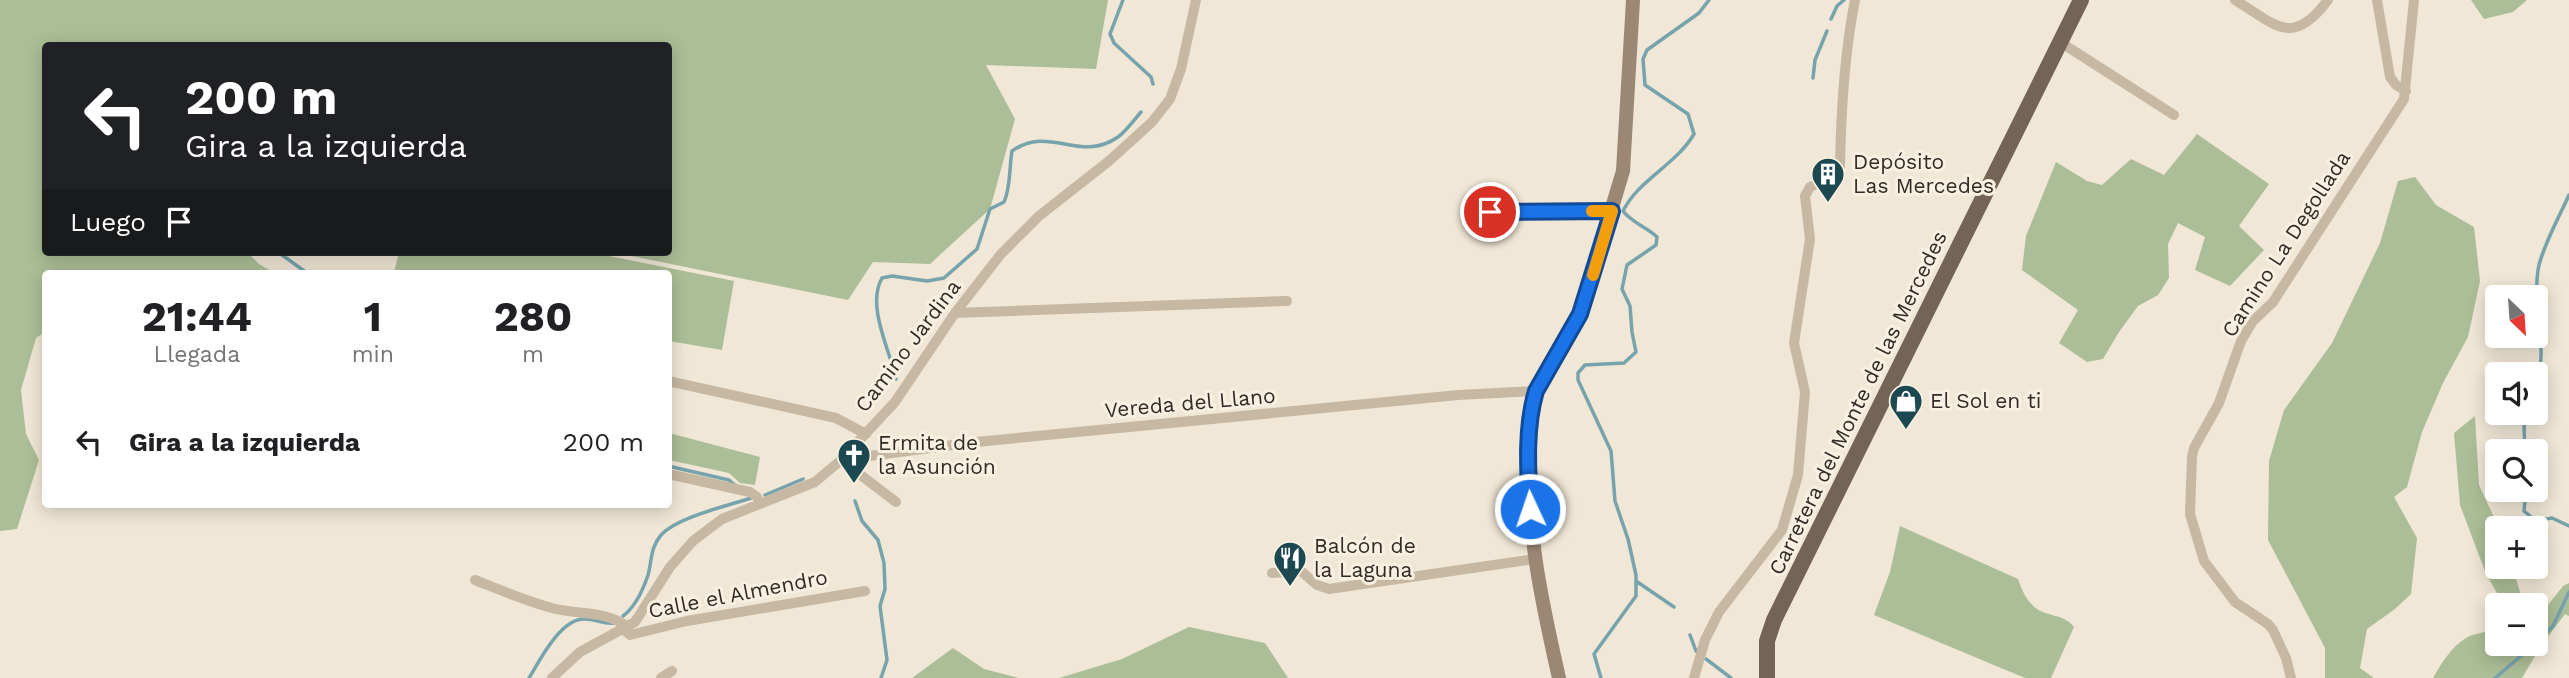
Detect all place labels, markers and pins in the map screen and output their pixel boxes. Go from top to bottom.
place label: Depósito Las Mercedes [1853,149,1994,198]
building icon: Depósito Las Mercedes [1809,155,1847,204]
pin [1460,182,1520,242]
shop icon: El Sol en ti [1887,382,1925,431]
place label: El Sol en ti [1930,388,2041,413]
place label: Ermita de la Asunción [878,430,996,479]
church icon: Ermita de la Asunción [835,436,873,485]
place label: Balcón de la Laguna [1314,533,1416,582]
restaurant icon: Balcón de la Laguna [1271,539,1309,588]

